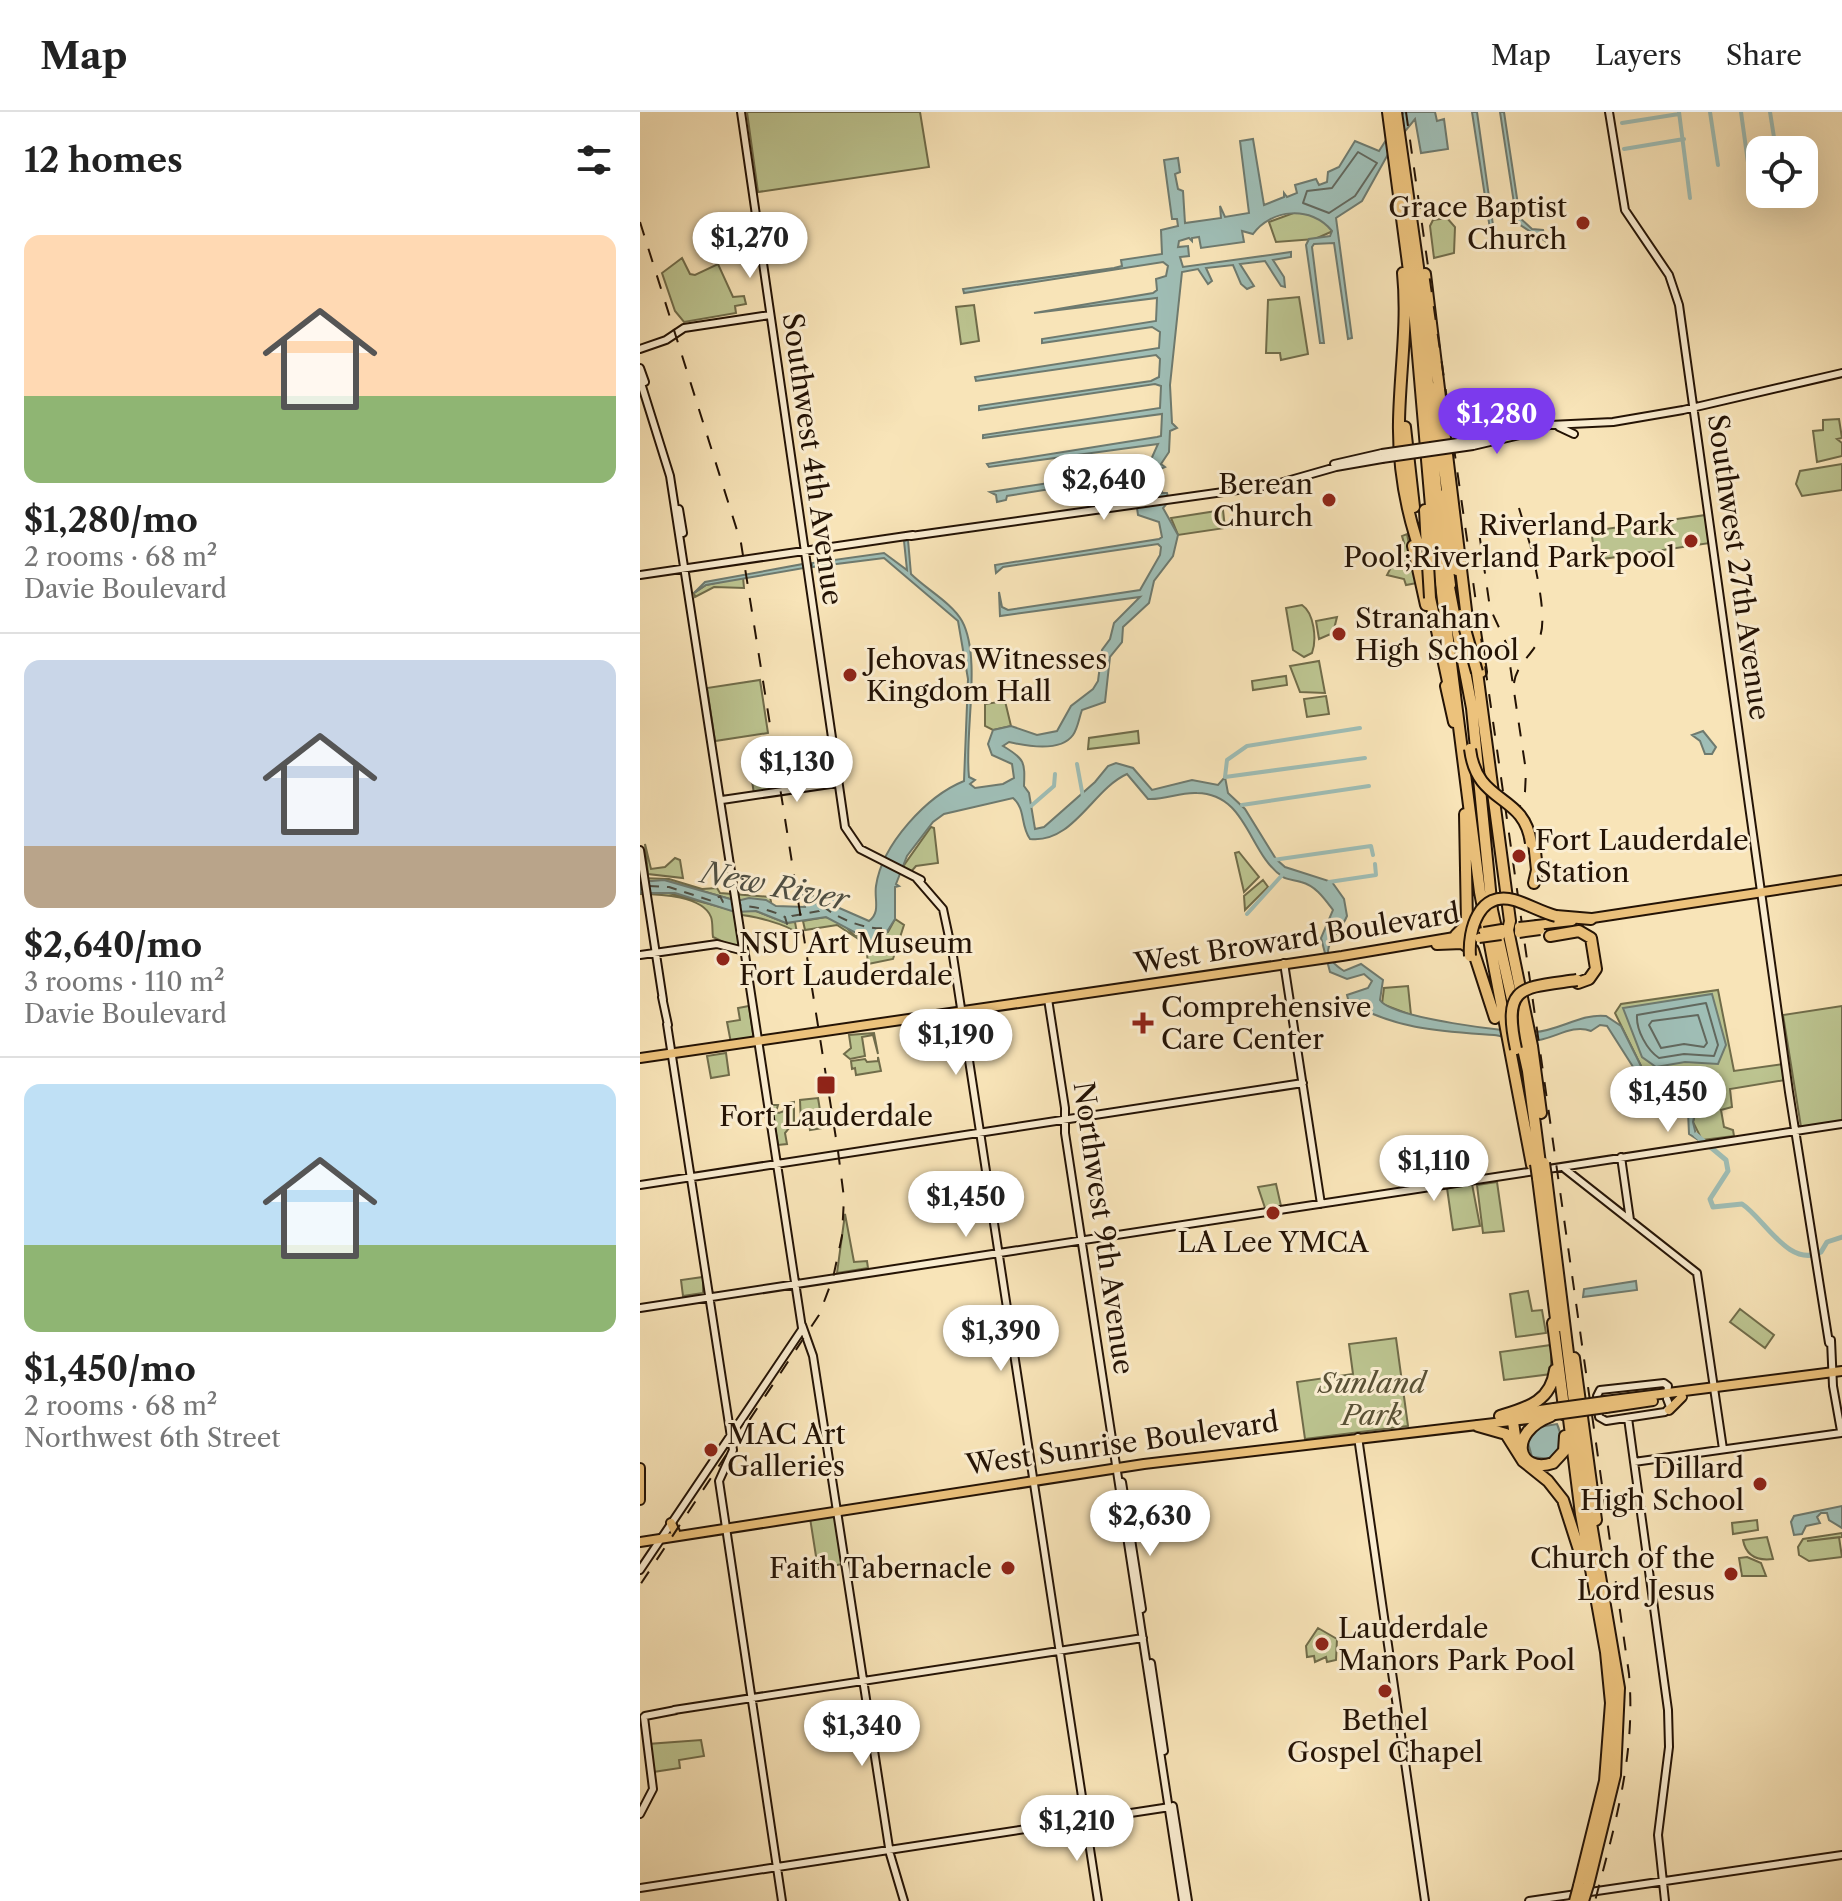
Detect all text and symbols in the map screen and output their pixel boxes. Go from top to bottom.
text: Map [40,32,128,79]
text: Map [1491,38,1551,72]
text: Layers [1595,38,1682,72]
text: Share [1726,38,1802,72]
map controls [1746,136,1818,208]
button: locate [1746,136,1818,208]
icon: filters [572,138,616,182]
text: 12 homes [24,139,183,181]
place label: Grace Baptist Church [1388,190,1567,256]
pin: $1,270 [685,212,815,280]
marker: Grace Baptist Church [1574,214,1592,232]
text: $1,270 [711,222,789,254]
icon: home [248,287,392,431]
street label: Southwest 4th Avenue [776,311,850,607]
pin: $1,280 [1432,388,1562,456]
text: $1,280 [1456,398,1538,430]
street label: Southwest 27th Avenue [1701,412,1777,722]
pin: $2,640 [1039,454,1169,522]
text: $2,640 [1062,464,1146,496]
place label: Berean Church [1213,467,1313,533]
marker: Berean Church [1320,491,1338,509]
text: $1,280/mo [24,499,198,541]
place label: Riverland Park Pool;Riverland Park pool [1343,508,1677,574]
marker: Riverland Park Pool;Riverland Park pool [1682,532,1700,550]
text: 2 rooms · 68 m² [24,541,217,573]
text: Davie Boulevard [24,573,227,605]
place label: Stranahan High School [1355,601,1519,667]
marker: Stranahan High School [1330,625,1348,643]
place label: Jehovas Witnesses Kingdom Hall [862,642,1107,708]
marker: Jehovas Witnesses Kingdom Hall [841,666,859,684]
icon: home [248,712,392,856]
pin: $1,130 [732,736,862,804]
text: $1,130 [759,746,835,778]
place label: Fort Lauderdale Station [1535,823,1749,889]
marker: Fort Lauderdale Station [1510,847,1528,865]
water label: New River [696,853,854,919]
street label: West Broward Boulevard [1131,895,1462,981]
text: $2,640/mo [24,924,202,966]
place label: NSU Art Museum Fort Lauderdale [739,926,973,992]
marker: NSU Art Museum Fort Lauderdale [714,950,732,968]
text: 3 rooms · 110 m² [24,966,225,998]
place label: Comprehensive Care Center [1161,990,1371,1056]
text: Davie Boulevard [24,998,227,1030]
pin: $1,190 [891,1009,1021,1077]
marker: Comprehensive Care Center [1132,1012,1154,1034]
text: $1,190 [917,1019,995,1051]
pin: $1,450 [1603,1066,1733,1134]
marker: Fort Lauderdale [815,1074,837,1096]
text: $1,450 [1628,1076,1708,1108]
street label: Northwest 9th Avenue [1067,1079,1141,1377]
place label: Fort Lauderdale [719,1099,933,1133]
pin: $1,110 [1369,1135,1499,1203]
icon: home [248,1136,392,1280]
text: $1,110 [1397,1145,1471,1177]
pin: $1,450 [901,1171,1031,1239]
text: $1,450 [926,1181,1006,1213]
marker: LA Lee YMCA [1264,1204,1282,1222]
place label: LA Lee YMCA [1177,1225,1370,1259]
pin: $1,390 [936,1305,1066,1373]
text: $1,390 [961,1315,1041,1347]
text: $1,450/mo [24,1348,196,1390]
park label: Sunland Park [1317,1366,1429,1432]
text: 2 rooms · 68 m² [24,1390,217,1422]
street label: West Sunrise Boulevard [962,1404,1281,1482]
place label: MAC Art Galleries [727,1417,846,1483]
text: Northwest 6th Street [24,1422,280,1454]
marker: MAC Art Galleries [702,1441,720,1459]
place label: Dillard High School [1580,1451,1744,1517]
marker: Dillard High School [1751,1475,1769,1493]
pin: $2,630 [1085,1490,1215,1558]
text: $2,630 [1108,1500,1192,1532]
place label: Church of the Lord Jesus [1530,1541,1715,1607]
place label: Faith Tabernacle [769,1551,992,1585]
marker: Faith Tabernacle [999,1559,1017,1577]
marker: Church of the Lord Jesus [1722,1565,1740,1583]
place label: Lauderdale Manors Park Pool [1338,1611,1575,1677]
marker: Lauderdale Manors Park Pool [1313,1635,1331,1653]
marker: Bethel Gospel Chapel [1376,1682,1394,1700]
pin: $1,340 [797,1700,927,1768]
place label: Bethel Gospel Chapel [1287,1703,1483,1769]
text: $1,340 [822,1710,902,1742]
pin: $1,210 [1012,1795,1142,1863]
text: $1,210 [1039,1805,1115,1837]

